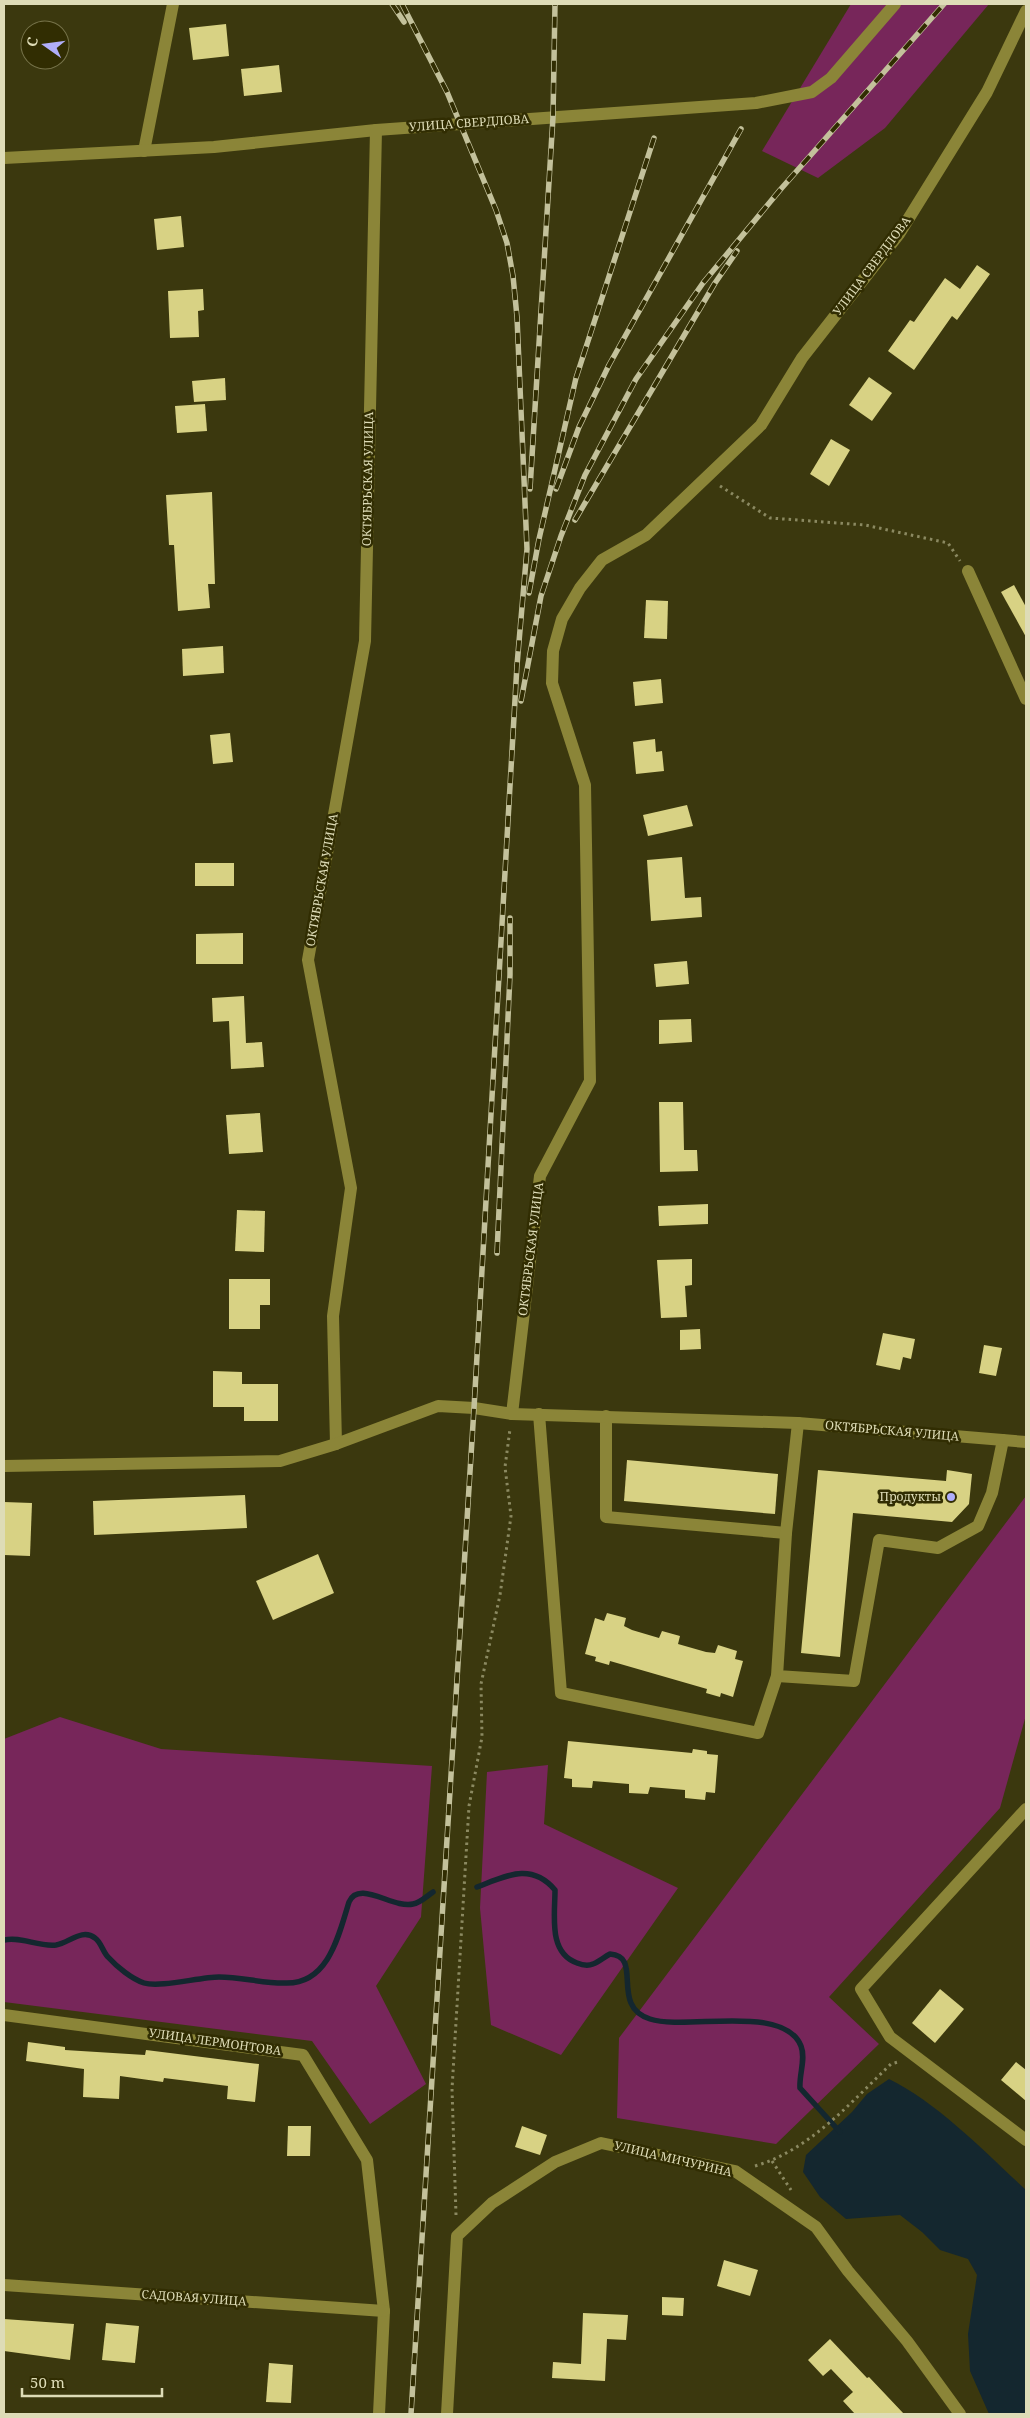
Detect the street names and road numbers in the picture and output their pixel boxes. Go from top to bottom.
street label: УЛИЦА СВЕРДЛОВА [408,110,530,135]
street label: УЛИЦА СВЕРДЛОВА [829,212,915,319]
street label: ОКТЯБРЬСКАЯ УЛИЦА [358,411,377,546]
street label: ОКТЯБРЬСКАЯ УЛИЦА [301,812,342,948]
street label: ОКТЯБРЬСКАЯ УЛИЦА [514,1181,547,1317]
street label: ОКТЯБРЬСКАЯ УЛИЦА [824,1416,960,1445]
street label: УЛИЦА ЛЕРМОНТОВА [148,2024,283,2059]
street label: УЛИЦА МИЧУРИНА [613,2137,734,2180]
street label: САДОВАЯ УЛИЦА [141,2285,248,2310]

